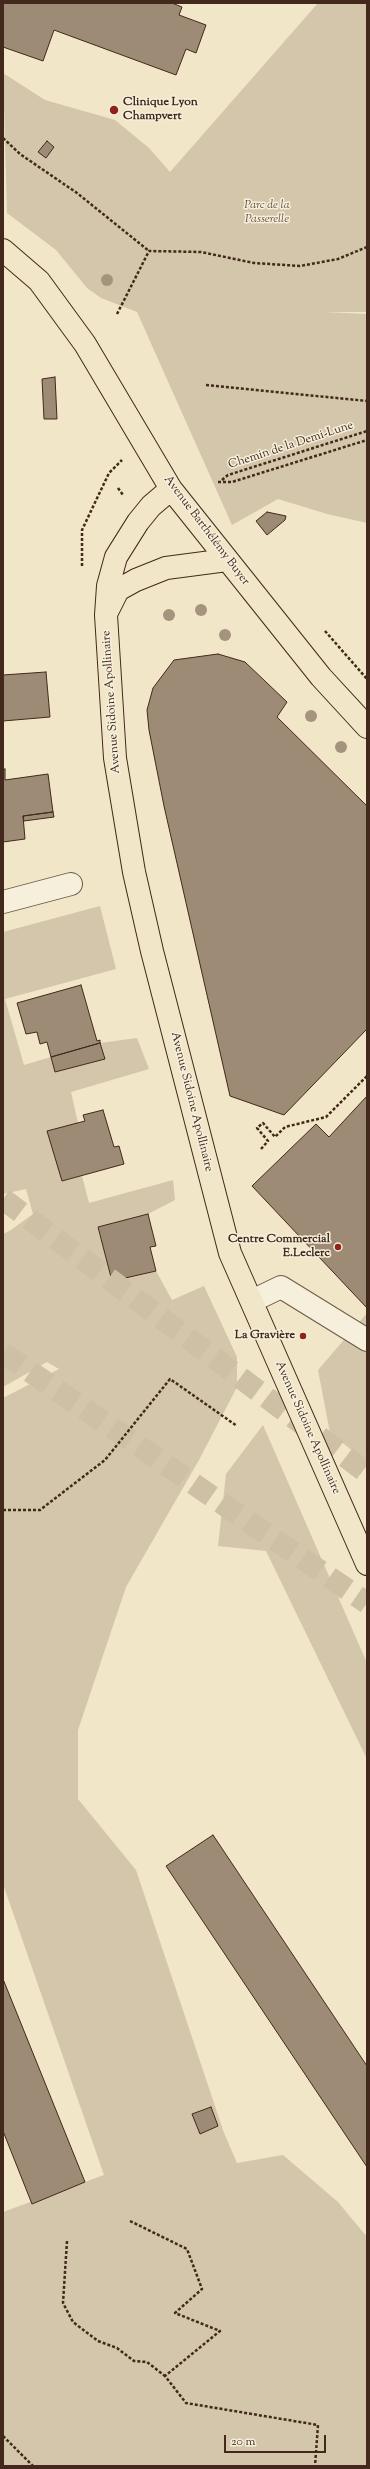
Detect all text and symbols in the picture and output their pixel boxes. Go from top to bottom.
place label: Clinique Lyon Champvert [123,96,198,124]
marker: Clinique Lyon Champvert [108,104,120,116]
park label: Parc de la Passerelle [244,199,290,227]
street label: Chemin de la Demi-Lune [227,419,355,473]
street label: Avenue Barthélémy Buyer [160,473,252,589]
street label: Avenue Sidoine Apollinaire [100,630,124,774]
street label: Avenue Sidoine Apollinaire [167,1030,215,1174]
place label: Centre Commercial E.Leclerc [228,1233,330,1261]
marker: Centre Commercial E.Leclerc [333,1242,343,1252]
place label: La Gravière [235,1329,295,1343]
marker: La Gravière [298,1331,308,1341]
street label: Avenue Sidoine Apollinaire [271,1359,343,1497]
scale bar [226,2427,328,2453]
text: 20 m [231,2433,255,2451]

